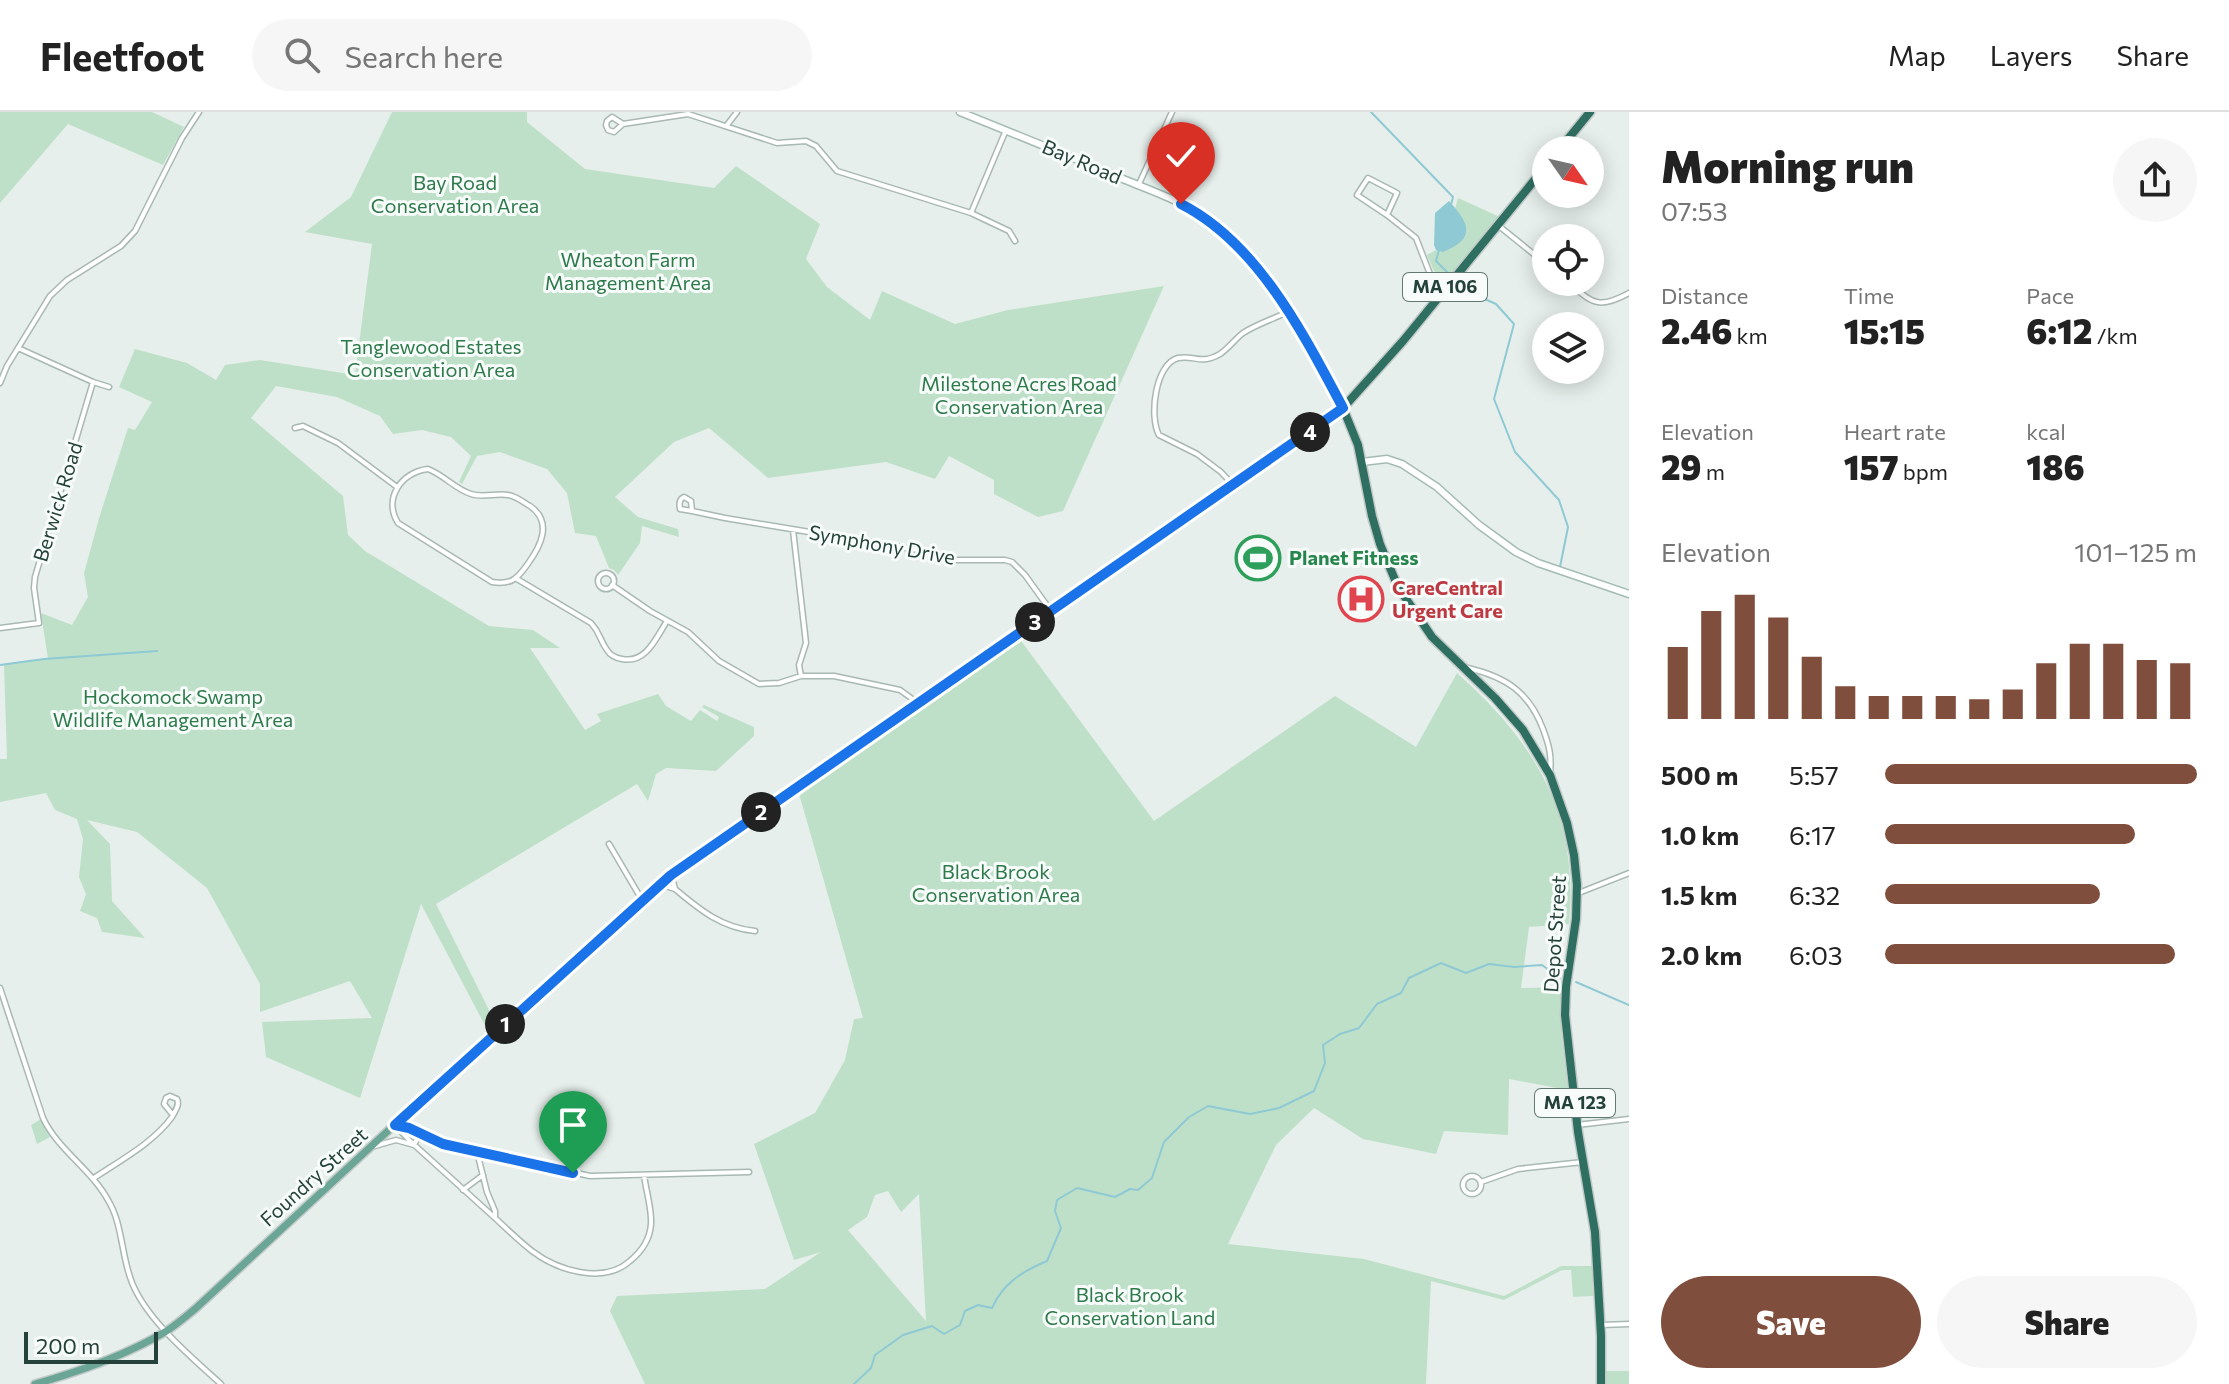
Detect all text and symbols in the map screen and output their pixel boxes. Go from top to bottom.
search box [252,19,812,91]
text: Fleetfoot [40,32,204,79]
icon: search [280,33,324,77]
text: Search here [344,37,503,74]
text: Map [1888,38,1946,72]
text: Layers [1990,38,2072,72]
text: Share [2116,38,2189,72]
pin [1147,122,1215,204]
street label: Bay Road [1039,134,1126,189]
icon: check [1159,134,1203,178]
north arrow [1532,136,1604,208]
map controls [1532,136,1604,384]
text: Morning run [1661,138,1914,192]
button: share [2113,138,2197,222]
park label: Bay Road Conservation Area [371,170,539,217]
text: 07:53 [1661,195,1728,226]
button: locate [1532,224,1604,296]
park label: Wheaton Farm Management Area [545,247,711,294]
road number: MA 106 [1403,273,1487,301]
text: Distance [1661,282,1748,309]
text: Time [1844,282,1894,309]
text: Pace [2026,282,2074,309]
text: 2.46 [1661,309,1732,351]
text: 15:15 [1844,309,1925,351]
text: 6:12 [2026,309,2093,351]
button: layers [1532,312,1604,384]
text: km [1732,322,1768,349]
text: /km [2093,322,2138,349]
park label: Tanglewood Estates Conservation Area [340,334,522,381]
park label: Milestone Acres Road Conservation Area [921,371,1117,418]
pin: 4 [1290,412,1330,452]
text: 4 [1303,418,1317,445]
text: Elevation [1661,418,1754,445]
text: Heart rate [1844,418,1946,445]
text: kcal [2026,418,2066,445]
street label: Berwick Road [27,439,87,564]
text: 29 [1661,445,1702,487]
text: 157 [1844,445,1899,487]
text: 186 [2026,445,2085,487]
text: m [1702,458,1725,485]
text: bpm [1899,458,1948,485]
street label: Symphony Drive [807,519,957,569]
sports icon: Planet Fitness [1234,534,1282,582]
text: Elevation [1661,536,1771,567]
text: 101–125 m [2074,536,2197,567]
place label: Planet Fitness [1289,545,1419,569]
hospital icon: CareCentral Urgent Care [1337,575,1385,623]
place label: CareCentral Urgent Care [1392,575,1503,622]
pin: 3 [1015,602,1055,642]
text: 3 [1029,608,1041,635]
park label: Hockomock Swamp Wildlife Management Area [53,684,293,731]
text: 500 m [1661,759,1738,790]
text: 5:57 [1789,759,1839,790]
pin: 2 [741,792,781,832]
text: 2 [755,798,767,825]
text: 1.0 km [1661,819,1739,850]
text: 6:17 [1789,819,1836,850]
park label: Black Brook Conservation Area [912,859,1080,906]
street label: Depot Street [1538,874,1570,993]
text: 1.5 km [1661,879,1737,910]
text: 6:32 [1789,879,1840,910]
text: 2.0 km [1661,939,1742,970]
text: 6:03 [1789,939,1843,970]
pin: 1 [485,1004,525,1044]
text: 1 [500,1010,510,1037]
road number: MA 123 [1535,1089,1615,1117]
pin [539,1091,607,1173]
icon: arrive [551,1103,595,1147]
street label: Foundry Street [255,1122,372,1231]
button: Save [1661,1276,1921,1368]
button: Share [1937,1276,2197,1368]
park label: Black Brook Conservation Land [1045,1282,1215,1329]
scale bar [24,1328,158,1364]
text: 200 m [36,1332,100,1359]

